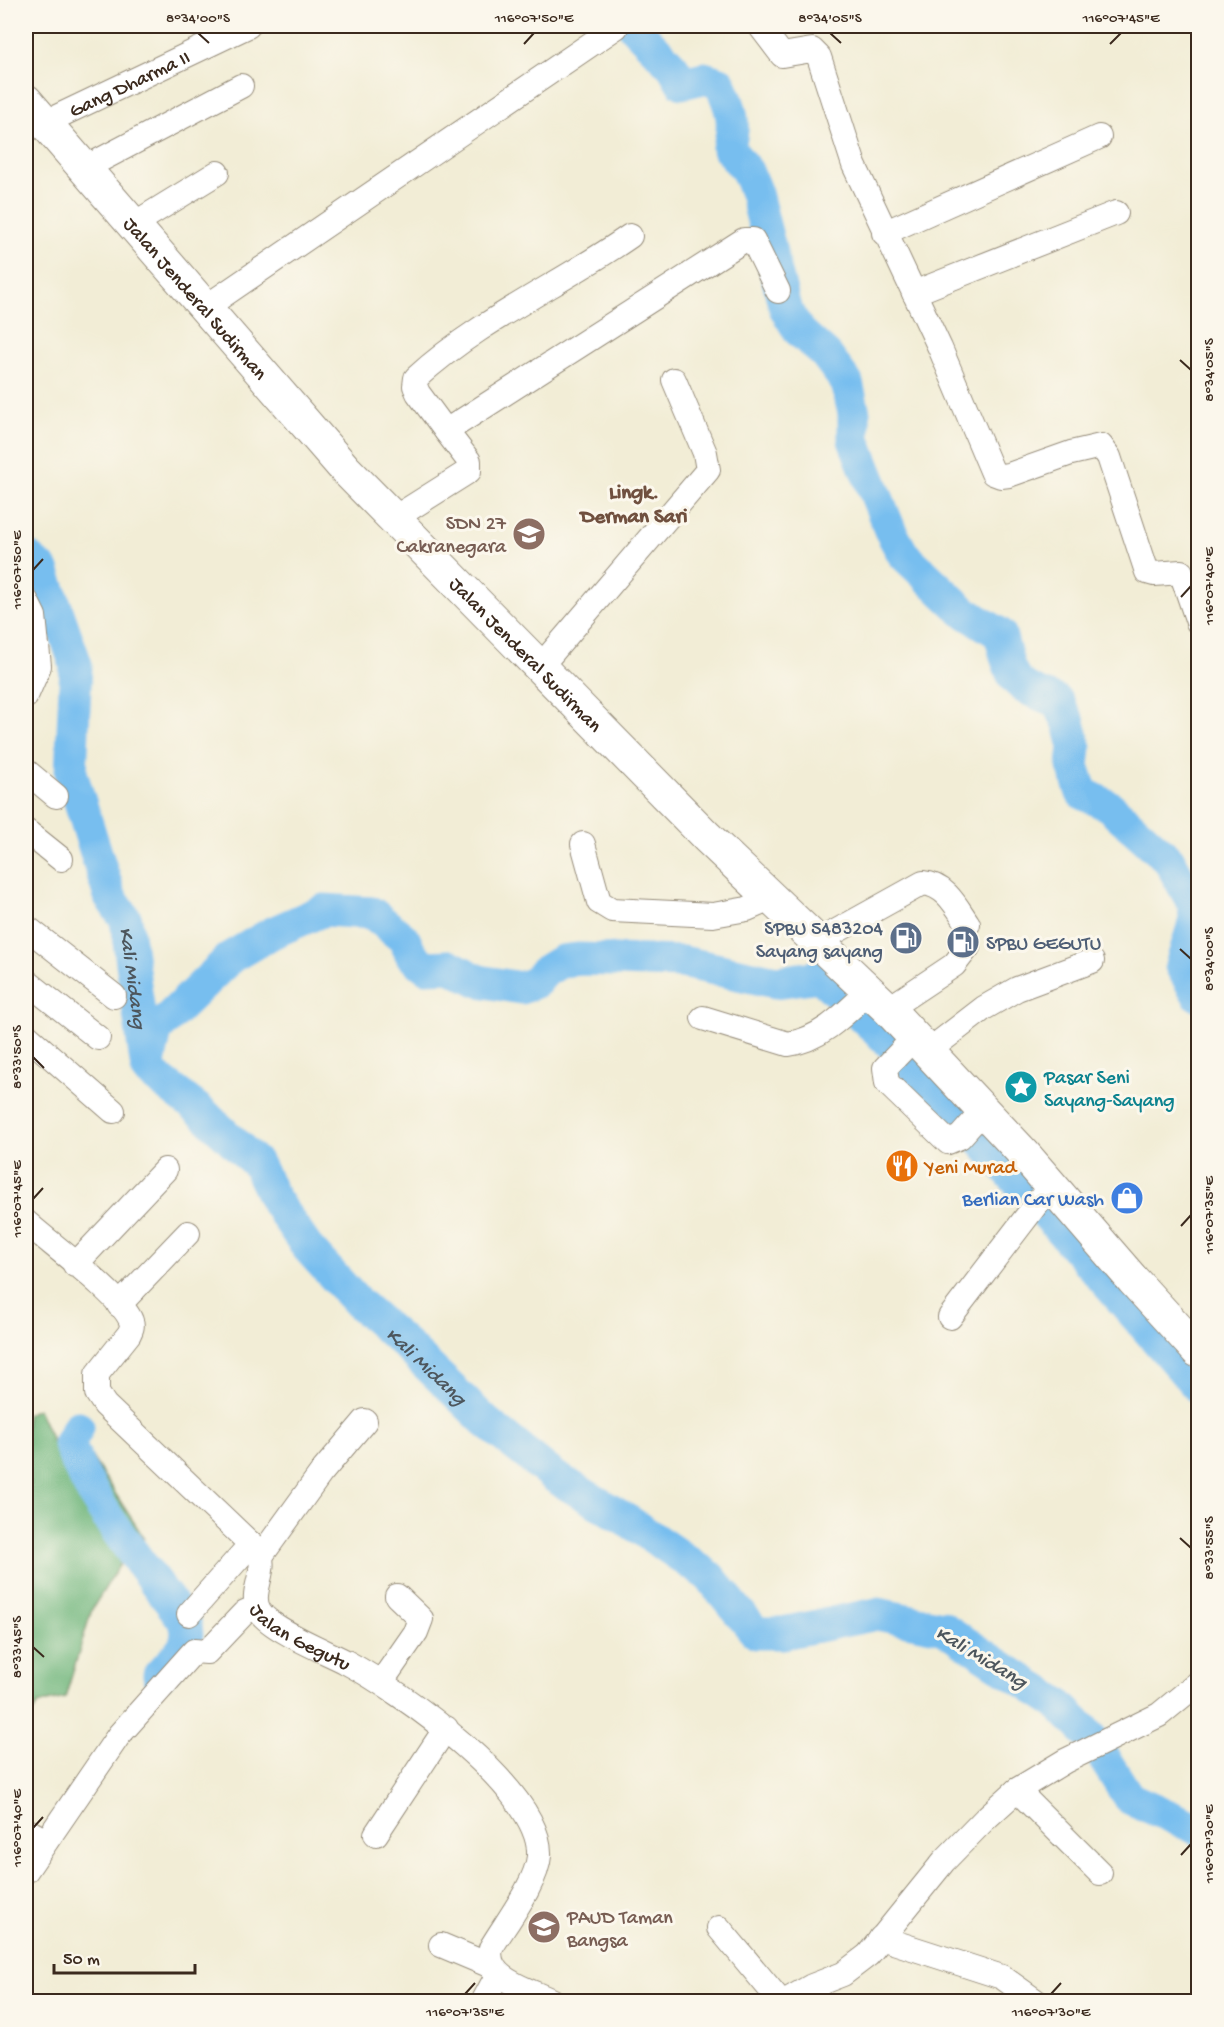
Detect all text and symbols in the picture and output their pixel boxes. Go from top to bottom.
text: 8°34'00"S [166,10,230,28]
text: 116°07'50"E [494,10,574,28]
text: 8°34'05"S [798,10,862,28]
text: 116°07'45"E [1081,10,1160,28]
street label: Gang Dharma II [66,47,195,124]
street label: Jalan Jenderal Sudirman [117,214,271,386]
text: 8°34'05"S [1201,338,1219,402]
district label: Lingk. Derman Sari [579,482,687,531]
place label: SDN 27 Cakranegara [396,514,507,560]
school or university icon: SDN 27 Cakranegara [511,516,547,552]
text: 116°07'50"E [9,530,27,610]
text: 116°07'40"E [1201,546,1219,626]
street label: Jalan Jenderal Sudirman [443,574,606,739]
place label: SPBU 5483204 Sayang sayang [756,919,884,965]
fuel station icon: SPBU 5483204 Sayang sayang [888,920,924,956]
fuel station icon: SPBU GEGUTU [945,924,981,960]
water label: Kali Midang [111,926,150,1033]
text: 8°34'00"S [1201,927,1219,991]
place label: SPBU GEGUTU [986,934,1101,957]
text: 8°33'50"S [9,1025,27,1089]
place label: Pasar Seni Sayang-Sayang [1043,1068,1175,1114]
place icon: Pasar Seni Sayang-Sayang [1003,1069,1039,1105]
restaurant icon: Yeni Murad [884,1148,920,1184]
place label: Yeni Murad [923,1158,1019,1181]
text: 116°07'45"E [9,1160,27,1239]
text: 116°07'35"E [1201,1175,1219,1255]
shop icon: Berlian Car Wash [1109,1180,1145,1216]
place label: Berlian Car Wash [961,1190,1104,1213]
water label: Kali Midang [379,1324,472,1414]
text: 8°33'55"S [1201,1516,1219,1580]
street label: Jalan Gegutu [243,1601,354,1678]
text: 8°33'45"S [9,1616,27,1678]
water label: Kali Midang [930,1622,1032,1697]
text: 116°07'40"E [9,1788,27,1868]
text: 116°07'30"E [1201,1804,1219,1884]
place label: PAUD Taman Bangsa [566,1908,673,1954]
school or university icon: PAUD Taman Bangsa [526,1909,562,1945]
scale bar [54,1937,195,1975]
text: 50 m [63,1950,100,1971]
text: 116°07'35"E [425,2004,505,2022]
text: 116°07'30"E [1011,2004,1091,2022]

